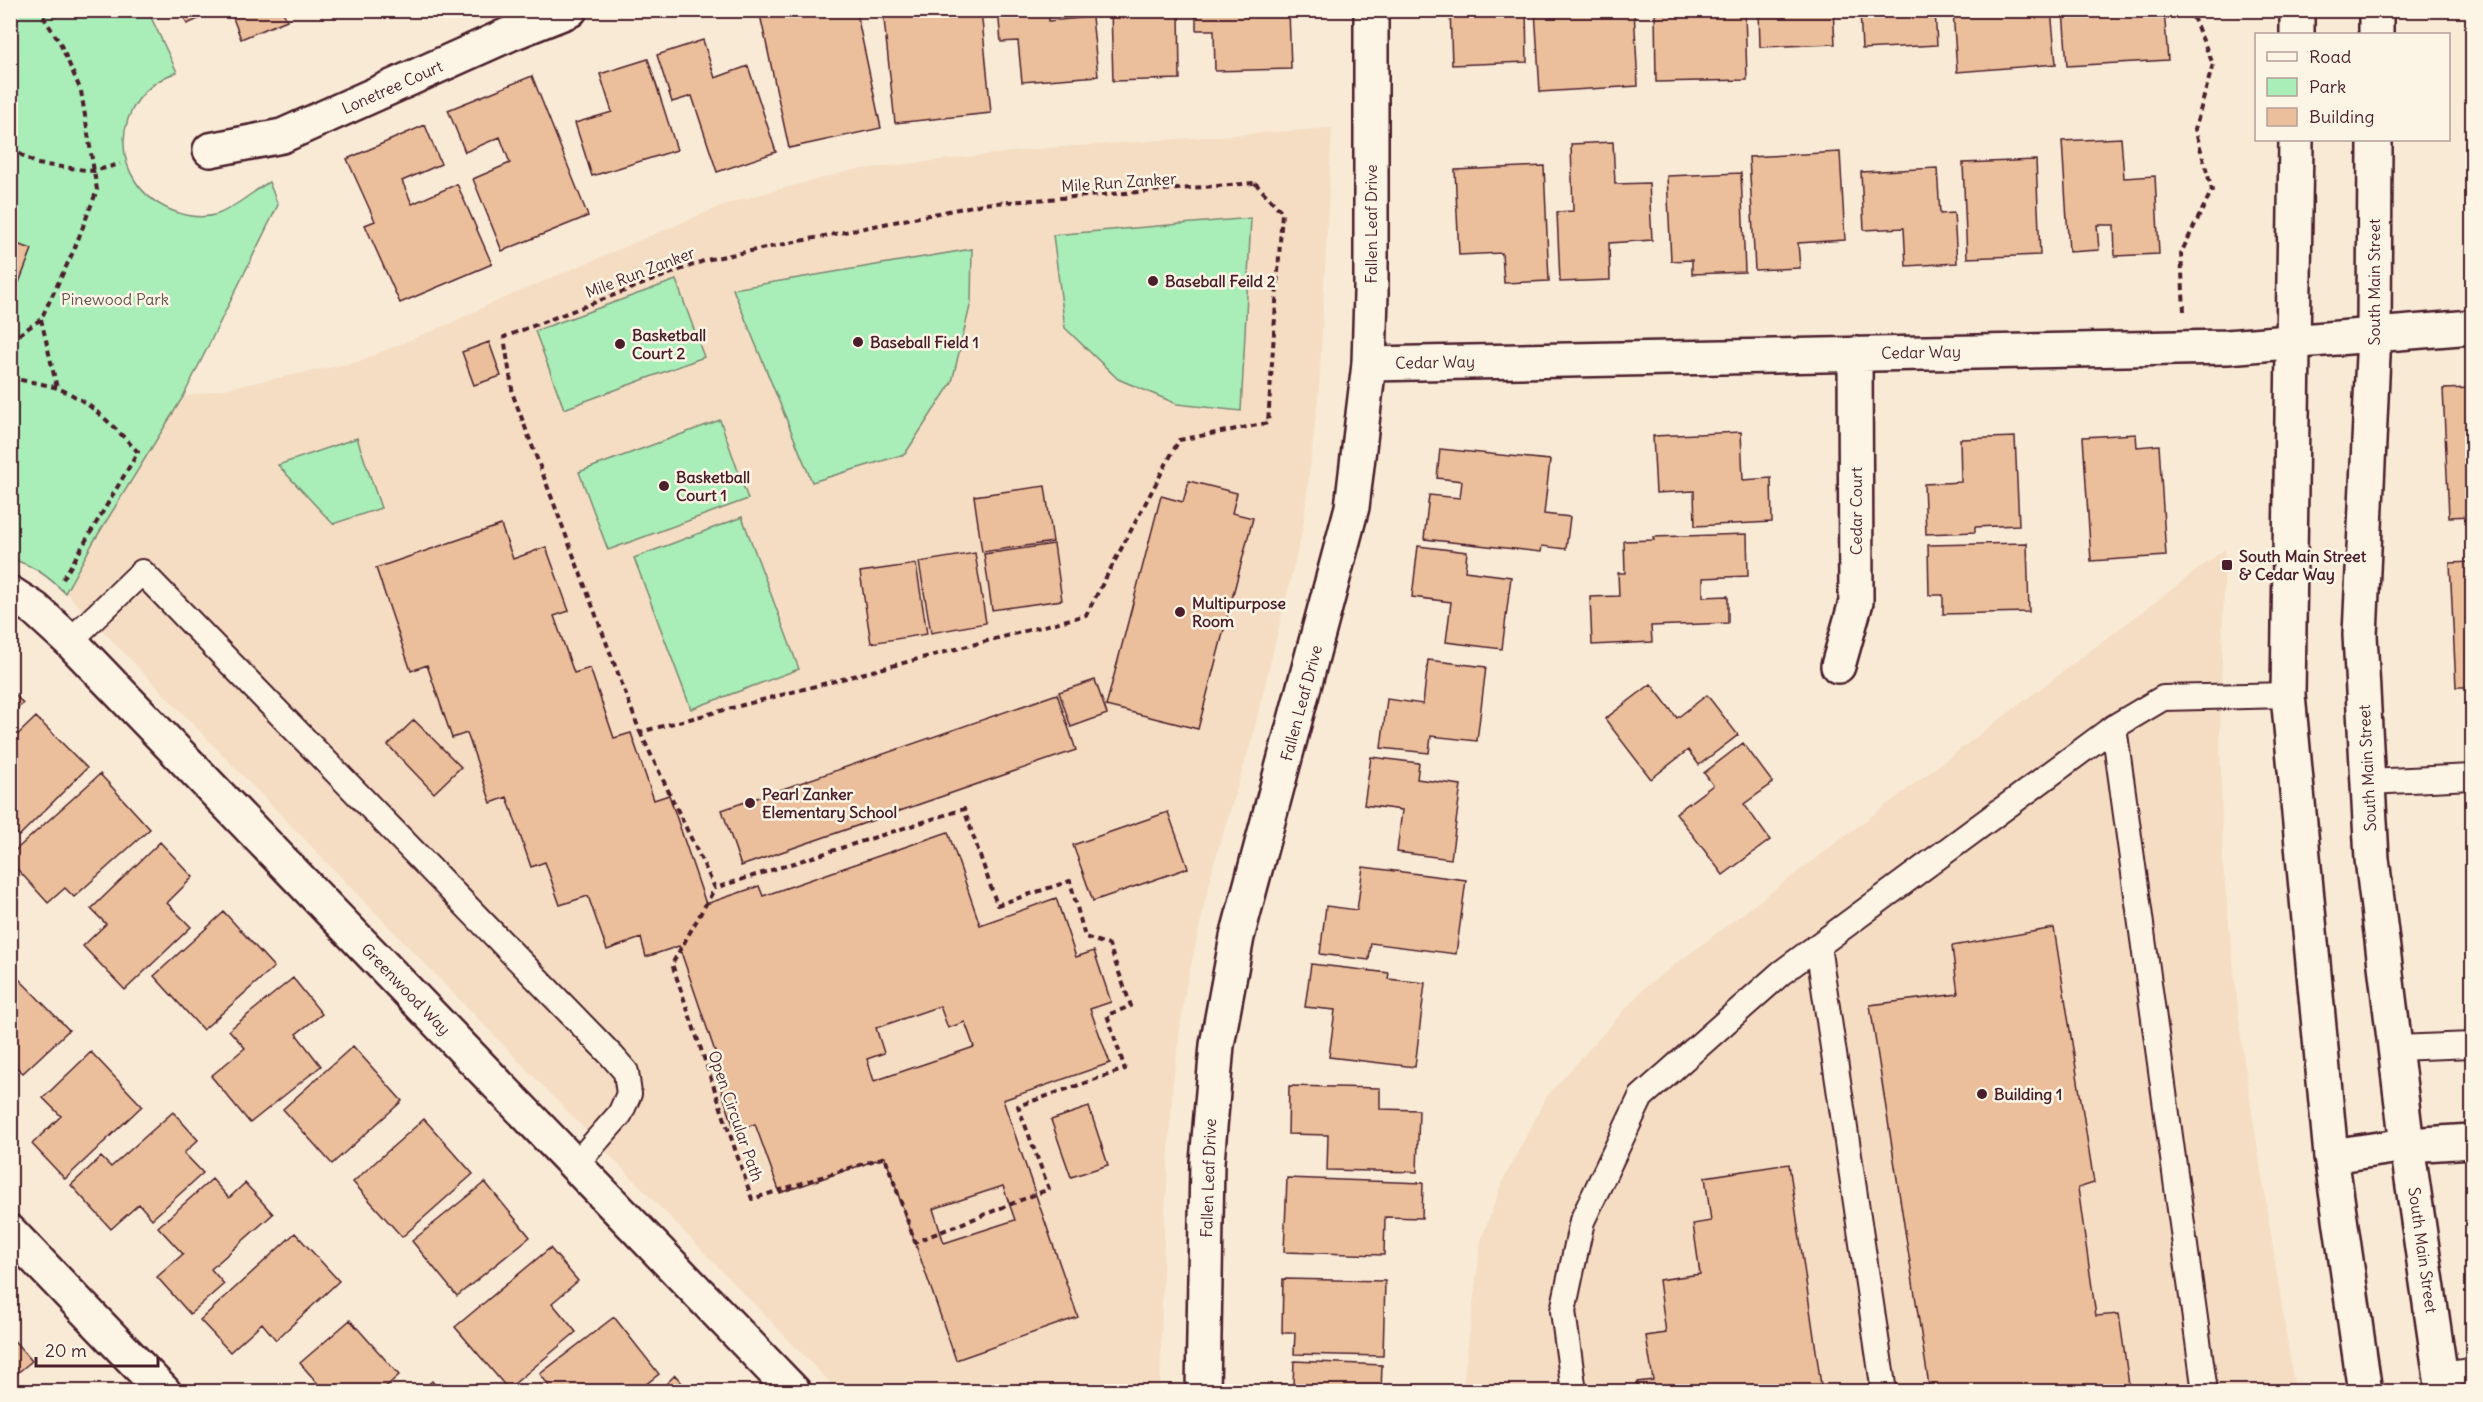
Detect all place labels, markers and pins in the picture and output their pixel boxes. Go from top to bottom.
place label: Baseball Feild 2 [1165,271,1276,291]
marker: Baseball Feild 2 [1146,274,1160,288]
place label: Basketball Court 2 [632,325,706,363]
place label: Baseball Field 1 [870,332,979,352]
marker: Baseball Field 1 [851,335,865,349]
marker: Basketball Court 2 [613,337,627,351]
place label: Basketball Court 1 [676,467,750,505]
marker: Basketball Court 1 [657,479,671,493]
place label: South Main Street & Cedar Way [2239,546,2367,585]
marker: South Main Street & Cedar Way [2220,558,2234,572]
place label: Multipurpose Room [1192,593,1286,631]
marker: Multipurpose Room [1173,605,1187,619]
place label: Pearl Zanker Elementary School [762,784,897,823]
marker: Pearl Zanker Elementary School [743,796,757,810]
place label: Building 1 [1994,1084,2062,1105]
marker: Building 1 [1975,1087,1989,1101]

